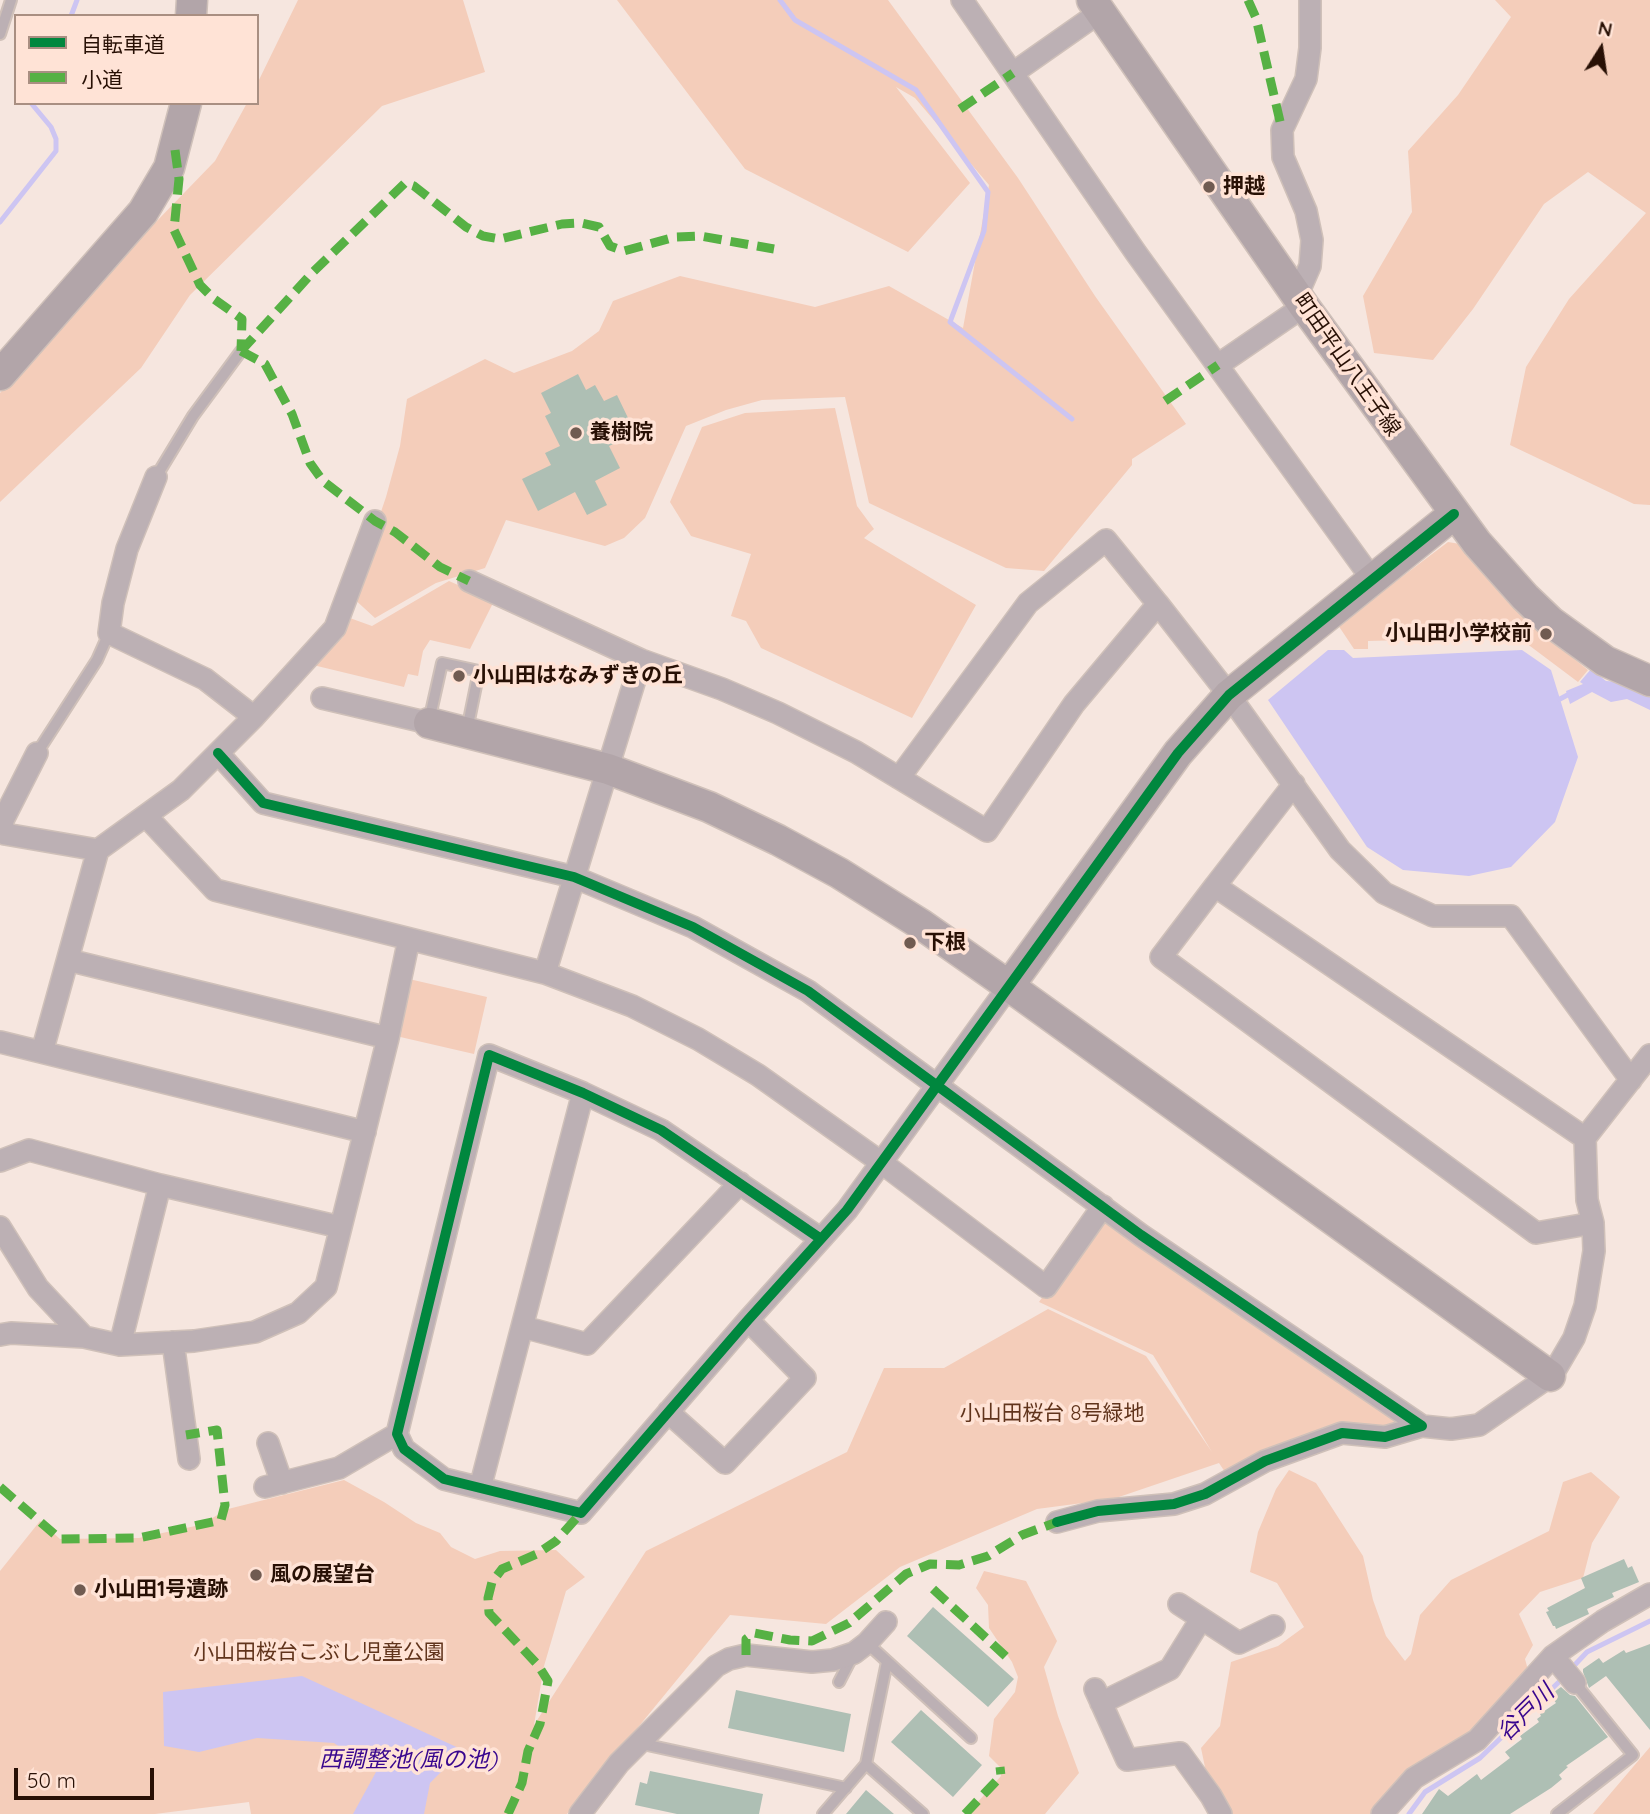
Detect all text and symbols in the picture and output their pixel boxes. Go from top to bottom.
legend [14,14,259,105]
north arrow [1566,14,1636,84]
text: N [1596,15,1615,42]
text: 自転車道 [81,31,165,57]
text: 小道 [81,66,123,92]
place label: 押越 [1223,174,1265,200]
marker: 押越 [1201,179,1217,195]
street label: 町田平山八王子線 [1288,289,1406,441]
place label: 養樹院 [590,420,653,446]
marker: 養樹院 [568,425,584,441]
place label: 小山田小学校前 [1385,621,1532,647]
marker: 小山田小学校前 [1538,626,1554,642]
place label: 小山田はなみずきの丘 [473,663,683,689]
marker: 小山田はなみずきの丘 [451,668,467,684]
place label: 下根 [924,930,966,956]
marker: 下根 [902,935,918,951]
park label: 小山田桜台 8号緑地 [959,1401,1145,1427]
place label: 風の展望台 [270,1562,375,1588]
marker: 風の展望台 [248,1567,264,1583]
place label: 小山田1号遺跡 [94,1577,228,1603]
marker: 小山田1号遺跡 [72,1582,88,1598]
park label: 小山田桜台こぶし児童公園 [193,1640,445,1666]
water label: 谷戸川 [1492,1679,1560,1747]
water label: 西調整池(風の池) [319,1746,497,1774]
scale bar [18,1755,158,1799]
text: 50 m [27,1767,76,1793]

